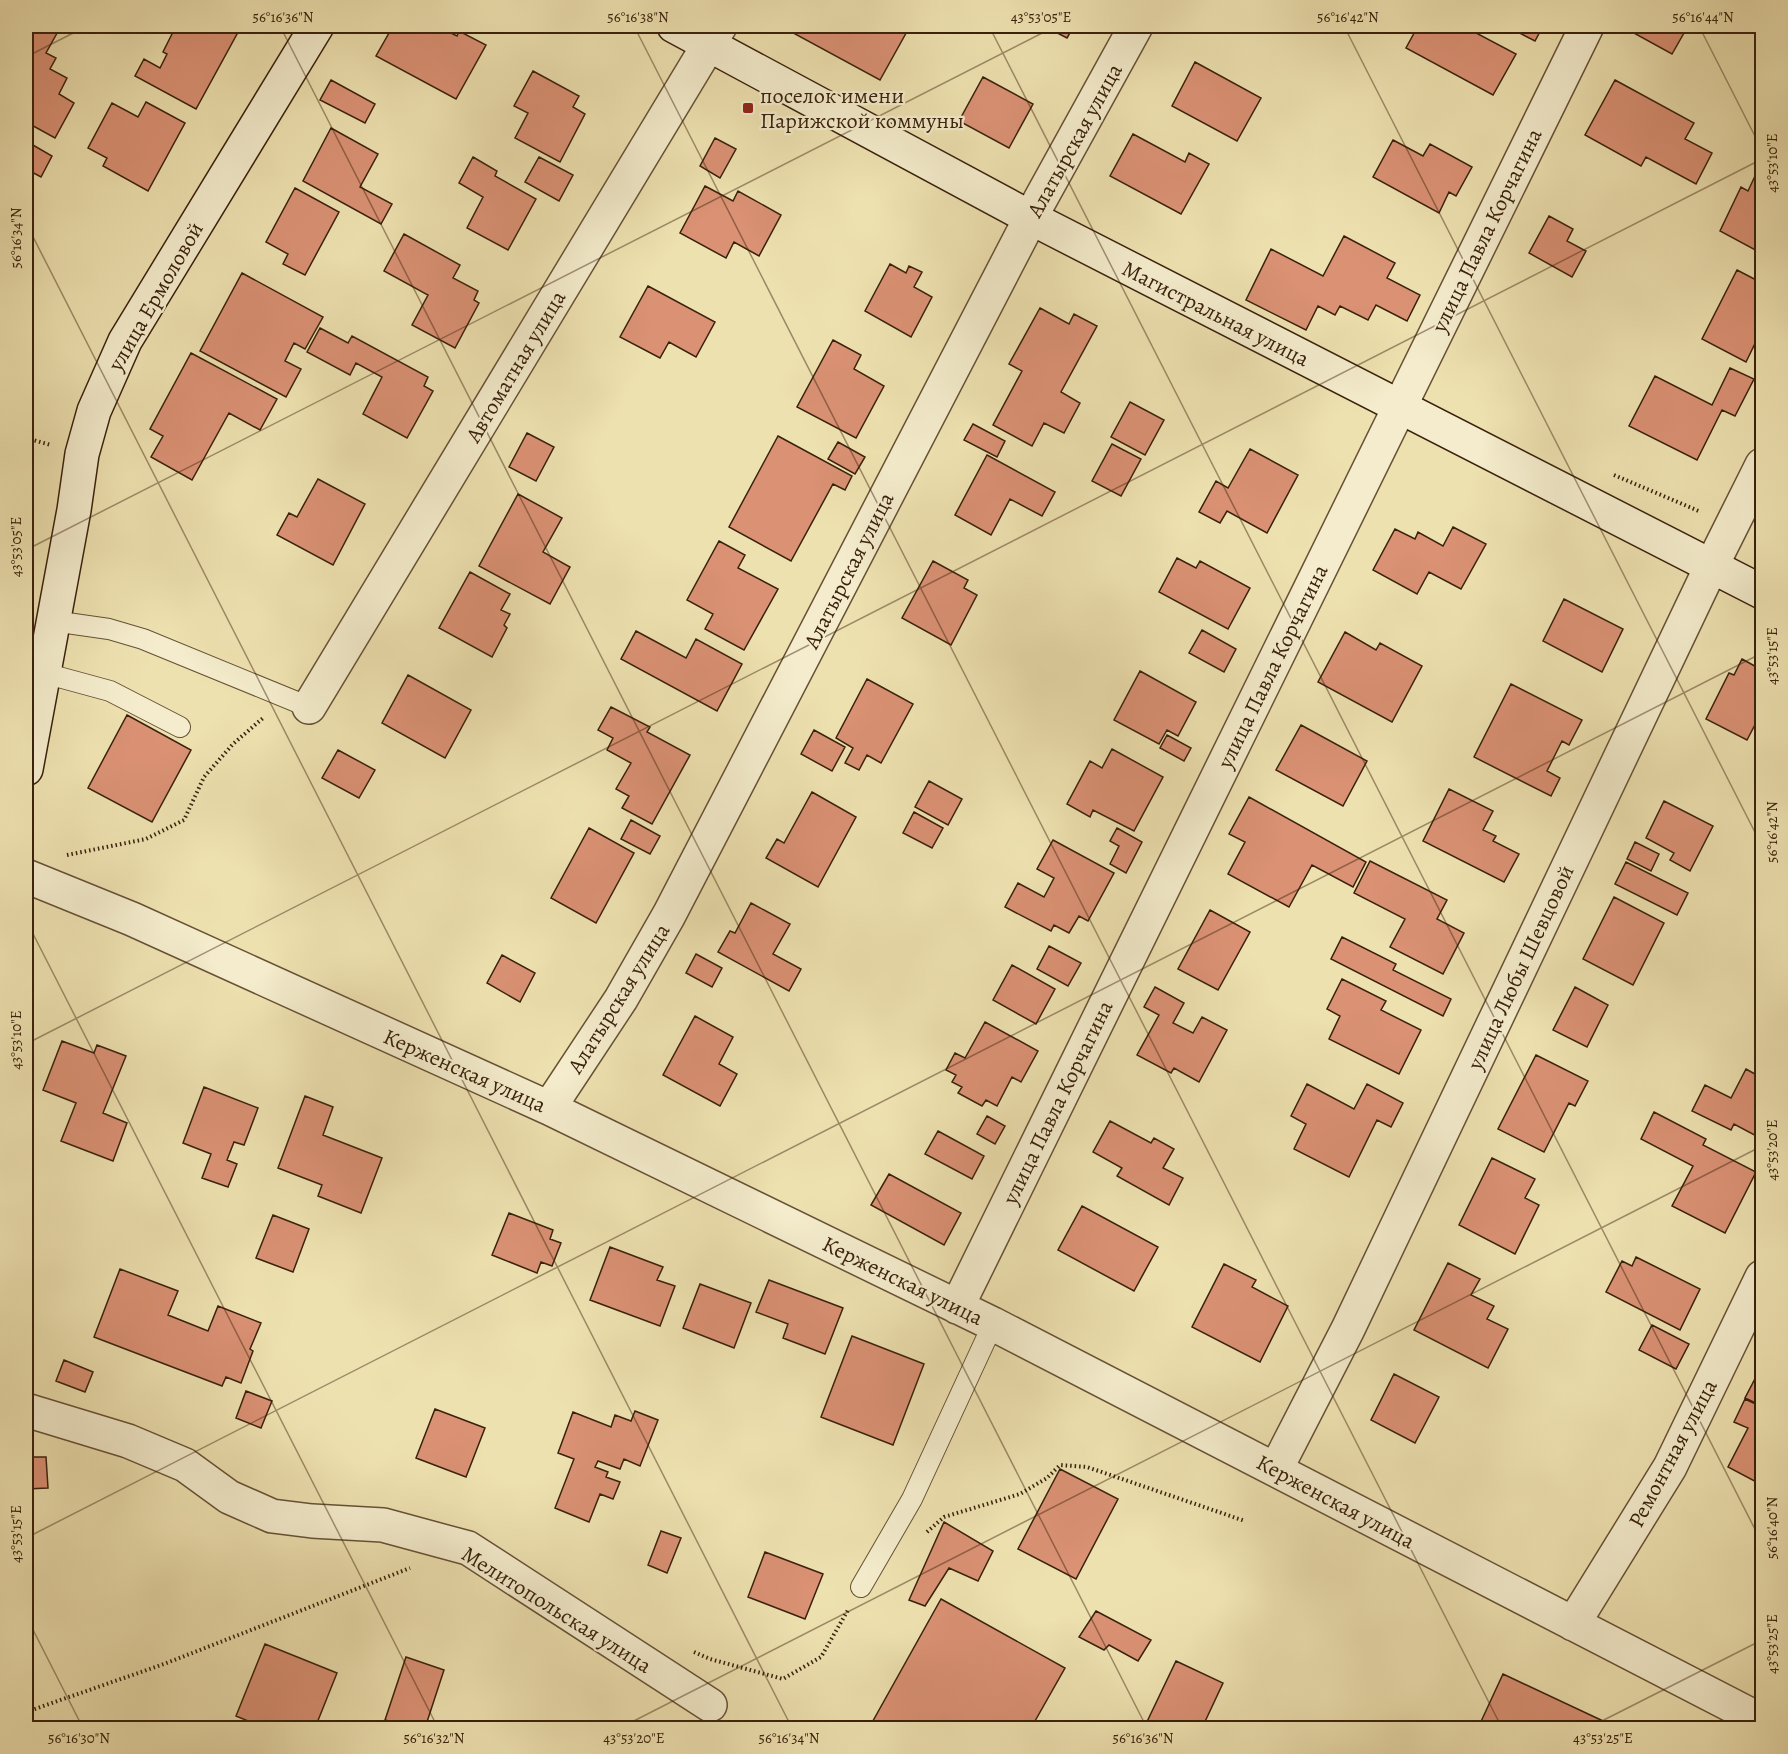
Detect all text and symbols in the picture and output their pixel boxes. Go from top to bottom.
text: 56°16'36"N [252,7,314,27]
text: 56°16'38"N [607,7,669,27]
text: 43°53'05"E [1011,7,1071,27]
text: 56°16'42"N [1317,7,1379,27]
text: 56°16'44"N [1672,7,1734,27]
street label: Алатырская улица [1020,57,1130,224]
place label: поселок имени Парижской коммуны [760,81,964,136]
marker: поселок имени Парижской коммуны [741,101,755,115]
street label: улица Павла Корчагина [1424,123,1550,338]
text: 43°53'10"E [1762,133,1782,193]
text: 56°16'34"N [6,207,26,268]
street label: улица Ермоловой [100,216,211,377]
street label: Магистральная улица [1117,254,1315,374]
street label: Автоматная улица [458,284,574,449]
street label: Алатырская улица [796,486,902,655]
text: 43°53'05"E [6,517,26,577]
street label: улица Павла Корчагина [1210,559,1336,774]
text: 43°53'15"E [1762,627,1782,685]
text: 56°16'42"N [1762,801,1782,863]
street label: улица Любы Шевцовой [1460,860,1582,1076]
street label: Алатырская улица [560,917,678,1080]
street label: улица Павла Корчагина [995,995,1121,1210]
text: 43°53'10"E [6,1010,26,1070]
street label: Керженская улица [378,1022,552,1121]
text: 43°53'20"E [1762,1119,1782,1181]
street label: Керженская улица [817,1229,989,1333]
street label: Ремонтная улица [1621,1373,1725,1533]
street label: Керженская улица [1251,1447,1421,1557]
text: 56°16'40"N [1762,1496,1782,1559]
text: 43°53'15"E [6,1505,26,1563]
street label: Мелитопольская улица [456,1539,658,1681]
text: 43°53'25"E [1762,1614,1782,1674]
text: 56°16'30"N [48,1728,110,1748]
text: 56°16'32"N [403,1728,465,1748]
text: 43°53'20"E [603,1728,665,1748]
text: 56°16'34"N [759,1728,820,1748]
text: 56°16'36"N [1112,1728,1174,1748]
text: 43°53'25"E [1573,1728,1633,1748]

